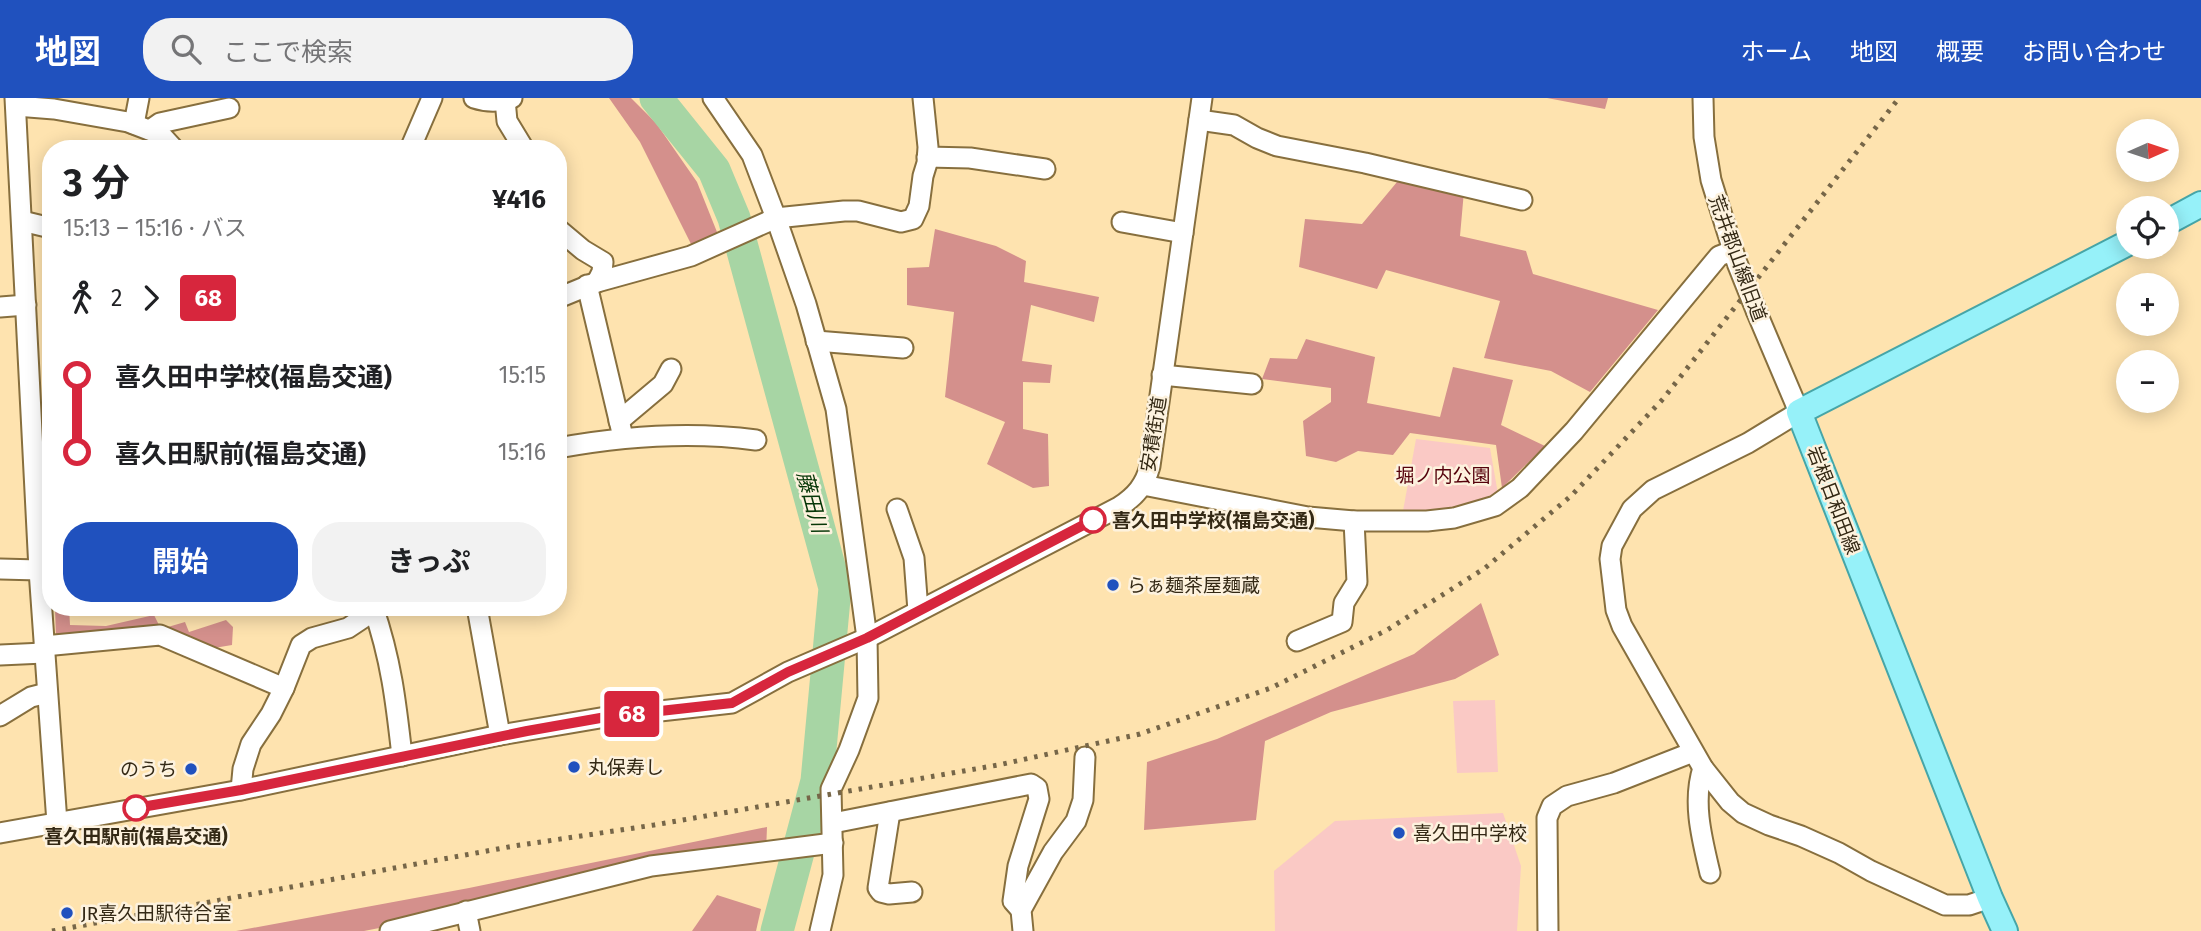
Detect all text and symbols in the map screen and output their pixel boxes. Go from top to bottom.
search box [143,18,633,81]
icon: search [167,30,205,68]
text: 地図 [35,32,101,72]
text: ここで検索 [223,37,353,68]
text: ホーム [1741,38,1812,66]
text: 地図 [1850,38,1898,66]
text: 概要 [1936,38,1984,66]
text: お問い合わせ [2022,38,2166,66]
north arrow [2116,119,2179,182]
map controls [2116,119,2179,413]
text: 3 分 [63,160,130,206]
text: ¥416 [492,184,546,215]
street label: 荒井郡山線旧道 [1704,192,1771,325]
button: locate [2116,196,2179,259]
text: 15:13 – 15:16 · バス [63,214,247,242]
button: + [2116,273,2179,336]
icon: walk [63,279,101,317]
icon: forward [132,279,170,317]
text: 2 [111,284,122,312]
text: 68 [194,284,222,312]
button: − [2116,350,2179,413]
text: 15:15 [498,361,546,389]
text: 喜久田中学校(福島交通) [115,362,392,393]
street label: 安積街道 [1136,395,1171,473]
text: 15:16 [498,438,546,466]
text: 喜久田駅前(福島交通) [115,439,366,470]
street label: 岩根日和田線 [1802,443,1865,558]
park label: 堀ノ内公園 [1395,464,1491,487]
water label: 藤田川 [791,468,833,538]
marker: 喜久田中学校(福島交通) [1080,507,1106,533]
place label: 喜久田中学校(福島交通) [1112,509,1314,532]
button: 開始 [63,522,298,602]
button: きっぷ [312,522,546,602]
place label: らぁ麺茶屋麺蔵 [1127,574,1260,597]
marker: らぁ麺茶屋麺蔵 [1105,577,1121,593]
line badge: 68 [600,691,664,737]
text: 68 [618,700,646,728]
place label: 丸保寿し [588,756,664,779]
place label: のうち [120,758,177,781]
marker: 丸保寿し [566,759,582,775]
marker: のうち [183,761,199,777]
marker: 喜久田駅前(福島交通) [123,795,149,821]
place label: 喜久田中学校 [1413,822,1527,845]
place label: 喜久田駅前(福島交通) [44,825,228,848]
marker: 喜久田中学校 [1391,825,1407,841]
place label: JR喜久田駅待合室 [81,902,231,925]
marker: JR喜久田駅待合室 [59,905,75,921]

